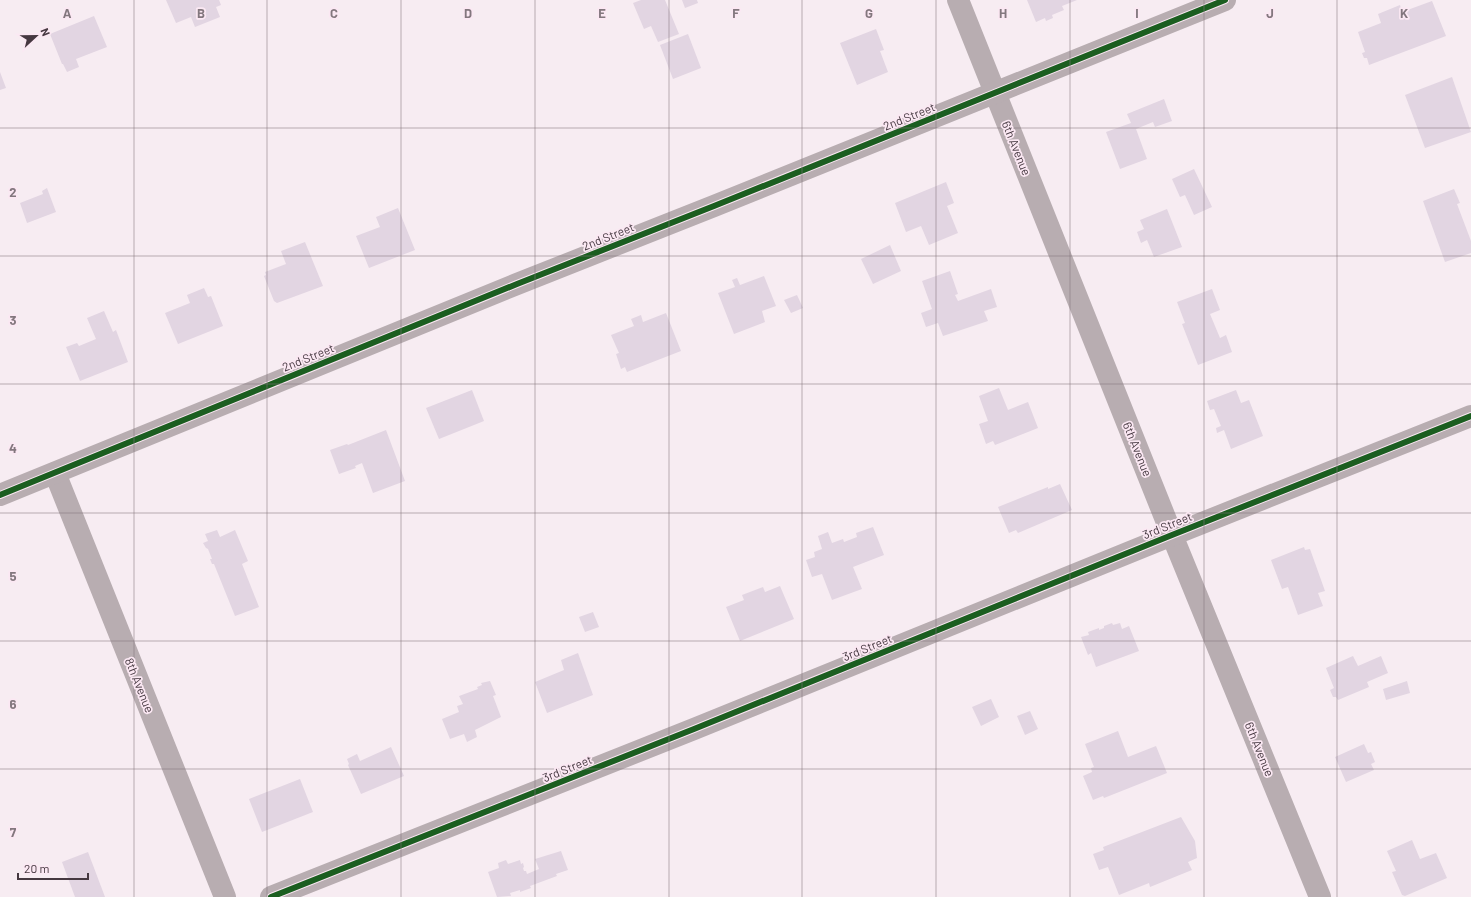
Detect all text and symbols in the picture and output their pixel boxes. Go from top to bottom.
text: A [63,5,72,21]
text: B [197,5,205,21]
text: C [330,5,338,21]
text: D [464,5,472,21]
text: E [598,5,606,21]
text: F [732,5,740,21]
text: G [865,5,873,21]
text: H [999,5,1007,21]
text: I [1135,5,1139,21]
text: J [1266,5,1274,21]
text: K [1400,5,1408,21]
north arrow [16,16,56,56]
text: N [38,26,53,38]
street label: 2nd Street [881,99,937,133]
street label: 6th Avenue [1000,119,1034,177]
text: 2 [9,184,17,200]
street label: 2nd Street [580,219,636,253]
text: 3 [9,312,17,328]
street label: 2nd Street [280,340,336,374]
street label: 6th Avenue [1121,420,1155,478]
text: 4 [9,440,17,456]
street label: 3rd Street [1140,509,1194,541]
text: 5 [9,568,17,584]
street label: 3rd Street [840,631,894,663]
street label: 8th Avenue [123,656,157,714]
text: 6 [10,696,17,712]
street label: 6th Avenue [1243,720,1277,778]
street label: 3rd Street [540,752,594,784]
text: 7 [10,824,17,840]
scale bar [18,855,88,881]
text: 20 m [24,861,50,875]

